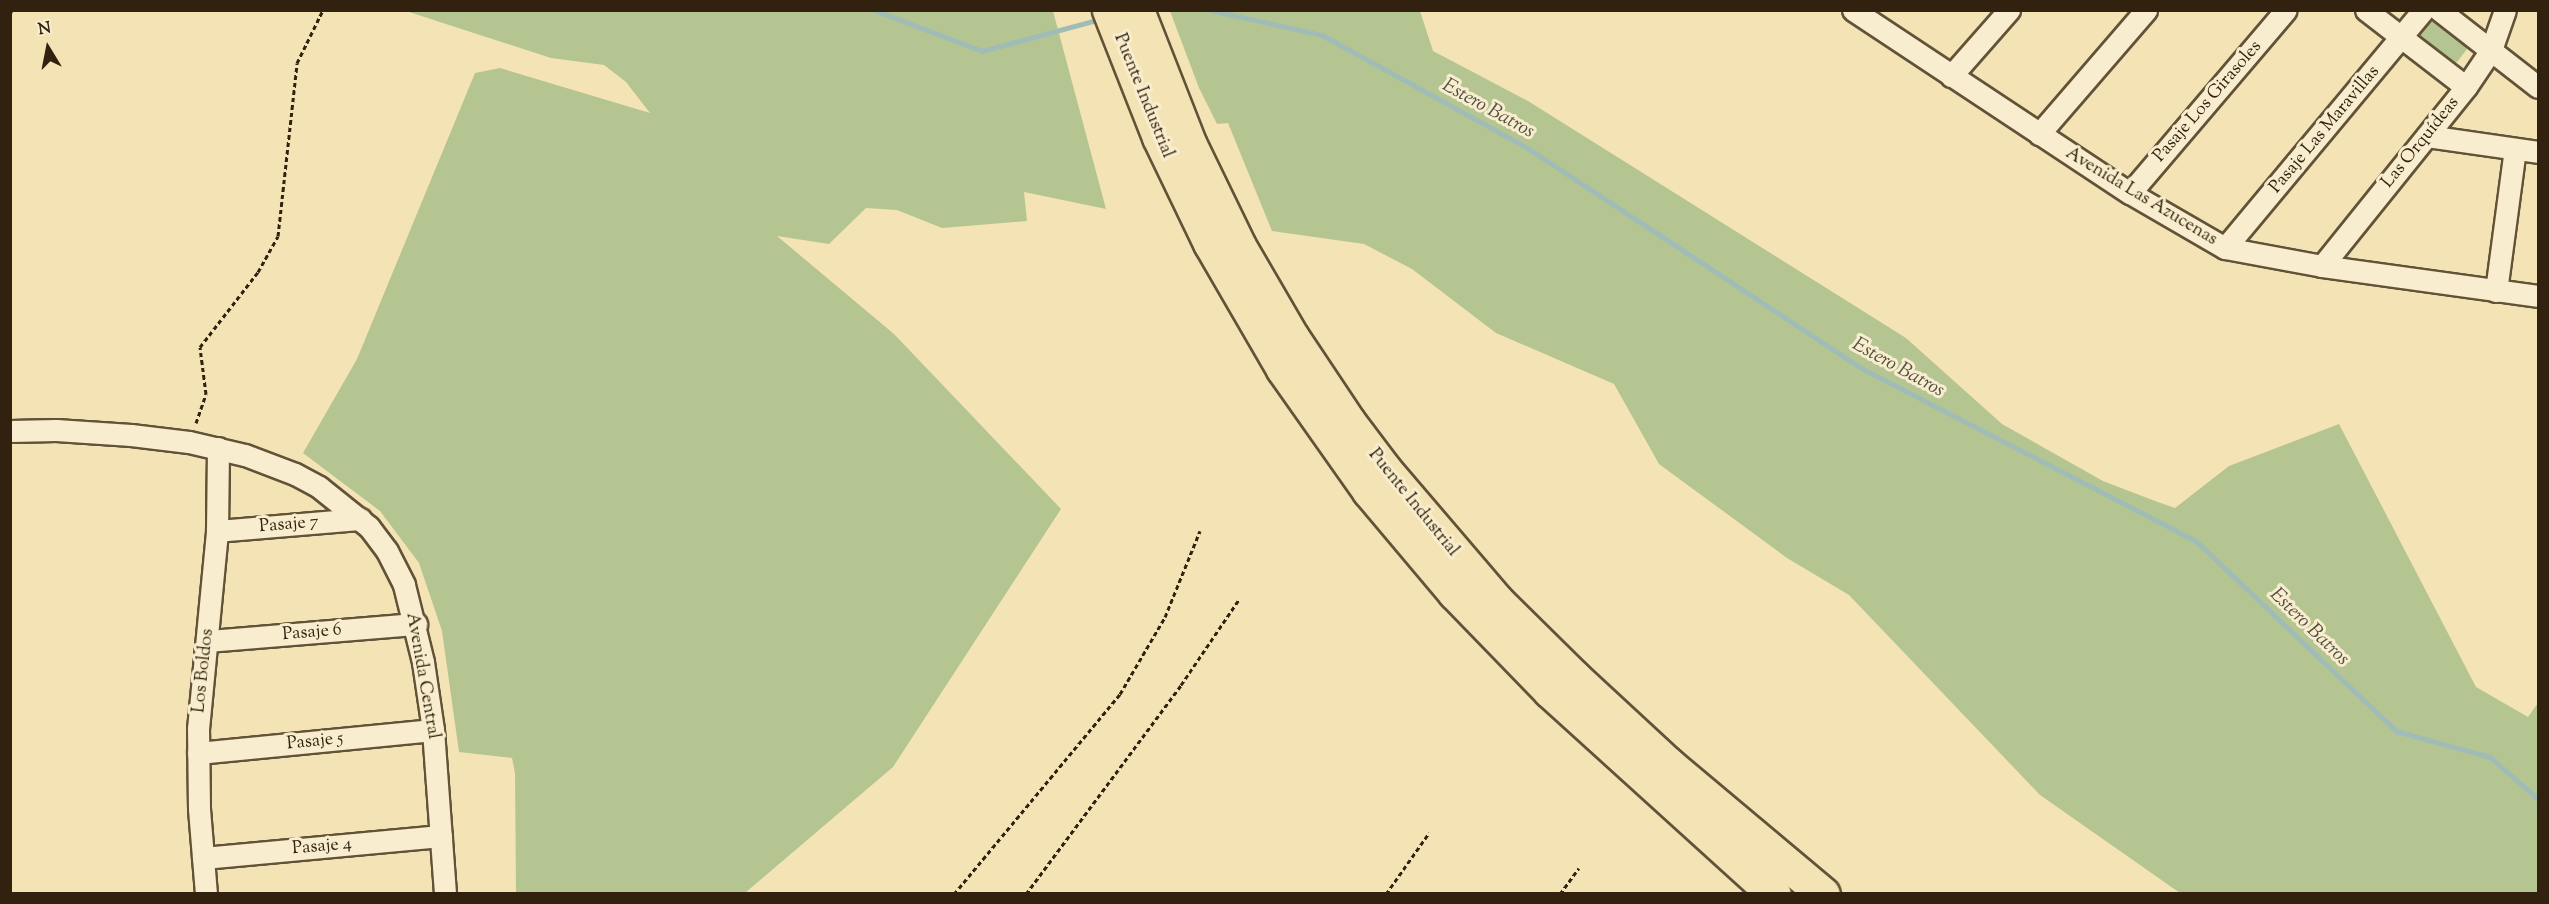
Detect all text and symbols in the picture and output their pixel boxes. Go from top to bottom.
text: N [36,17,53,42]
north arrow [18,18,78,78]
street label: Puente Industrial [1108,30,1178,162]
street label: Pasaje Los Girasoles [2149,37,2267,167]
street label: Pasaje Las Maravillas [2265,62,2385,198]
water label: Estero Batros [1438,74,1538,144]
street label: Las Orquídeas [2378,93,2464,193]
street label: Avenida Las Azucenas [2061,143,2221,251]
water label: Estero Batros [1848,333,1948,403]
street label: Puente Industrial [1363,445,1463,561]
street label: Pasaje 7 [258,512,320,538]
water label: Estero Batros [2264,583,2354,671]
street label: Avenida Central [400,611,444,741]
street label: Pasaje 6 [281,620,343,646]
street label: Los Boldos [189,628,219,714]
street label: Pasaje 5 [286,728,344,756]
street label: Pasaje 4 [291,834,353,860]

